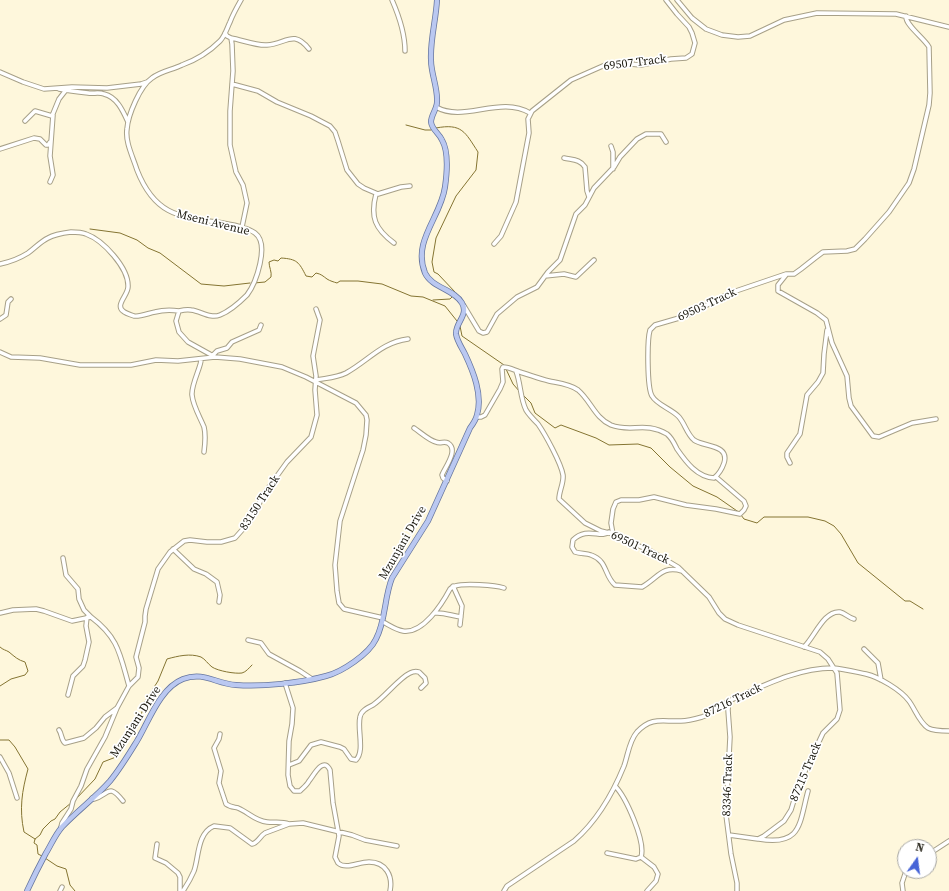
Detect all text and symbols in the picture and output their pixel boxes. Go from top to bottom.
street label: 69507 Track [603,52,667,74]
street label: Mseni Avenue [175,207,251,239]
street label: 69503 Track [675,285,739,325]
street label: 83150 Track [237,473,283,533]
street label: Mzunjani Drive [376,504,430,582]
street label: 69501 Track [608,528,672,568]
street label: 87216 Track [702,681,764,721]
street label: Mzunjani Drive [107,683,165,761]
street label: 87215 Track [787,740,825,804]
street label: 83346 Track [720,753,736,817]
north arrow [897,839,937,879]
text: N [914,840,925,856]

